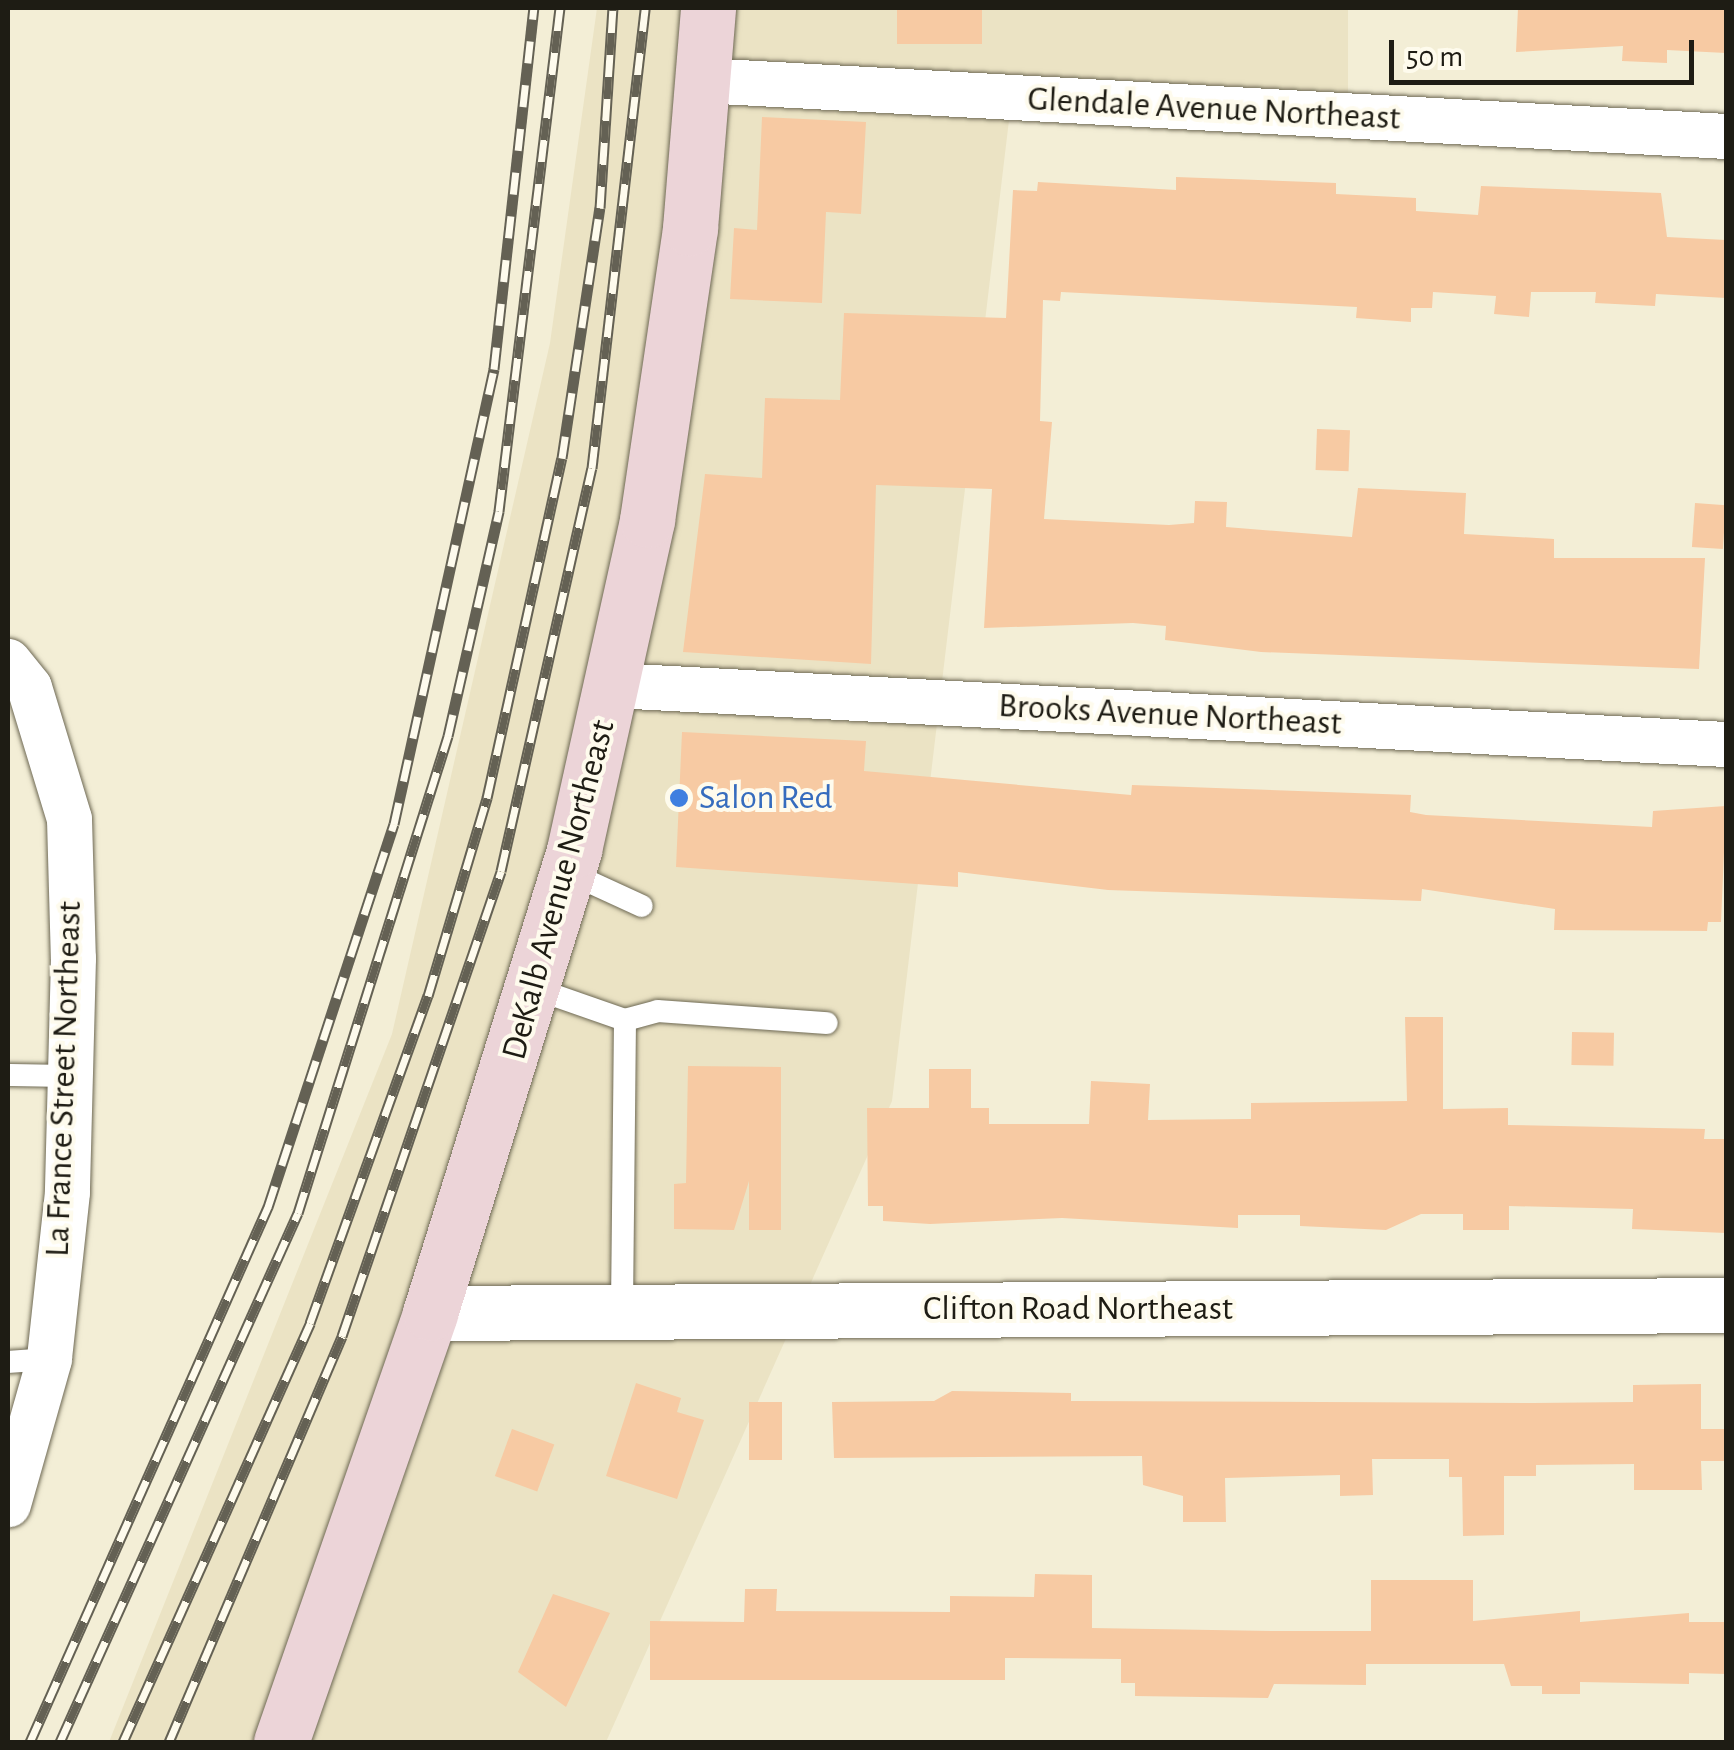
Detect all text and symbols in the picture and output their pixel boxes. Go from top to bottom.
scale bar [1394,20,1699,82]
text: 50 m [1406,42,1463,72]
street label: Glendale Avenue Northeast [1027,78,1401,140]
street label: Brooks Avenue Northeast [997,685,1343,745]
street label: DeKalb Avenue Northeast [493,716,625,1064]
place label: Salon Red [699,777,833,819]
marker: Salon Red [668,787,690,809]
street label: La France Street Northeast [37,900,91,1258]
street label: Clifton Road Northeast [923,1288,1233,1330]

